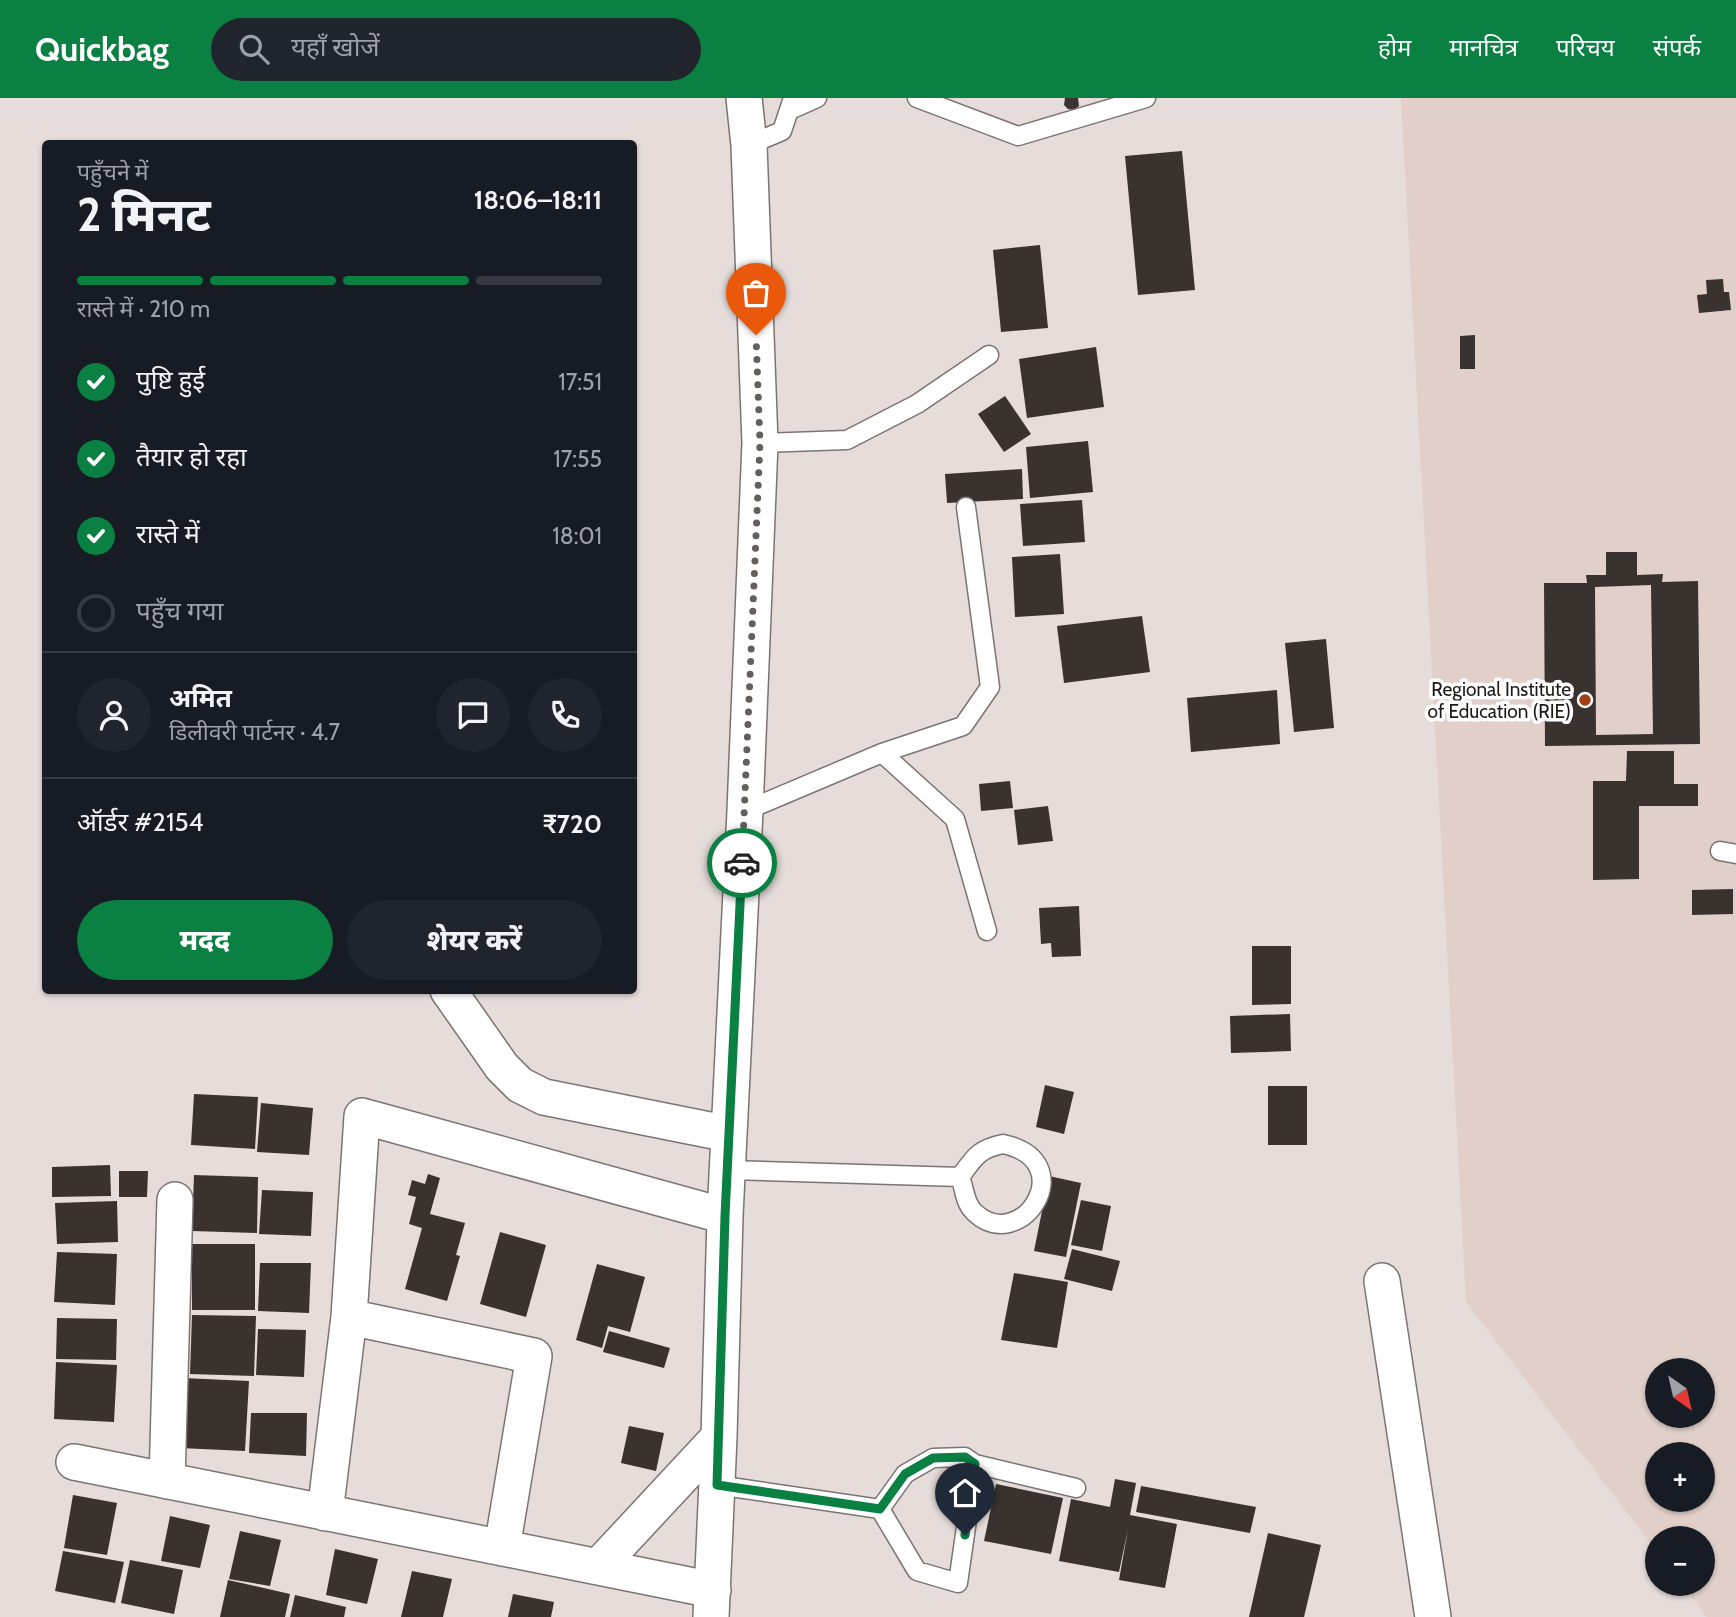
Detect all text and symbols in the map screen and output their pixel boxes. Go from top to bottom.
search box [211,18,701,81]
text: Quickbag [35,29,169,69]
icon: search [235,30,273,68]
text: यहाँ खोजें [291,31,380,63]
text: होम [1378,33,1411,62]
text: मानचित्र [1449,33,1518,62]
text: परिचय [1556,33,1615,62]
text: संपर्क [1653,33,1701,62]
text: पहुँचने में [77,158,149,186]
text: 18:06–18:11 [474,184,602,216]
text: 2 मिनट [77,187,211,243]
pin [726,263,786,335]
icon: bag [737,274,775,312]
text: रास्ते में · 210 m [77,295,210,323]
icon: check [77,363,115,401]
text: पुष्टि हुई [136,364,205,396]
text: 17:51 [558,368,602,396]
icon: check [77,440,115,478]
text: तैयार हो रहा [136,441,247,473]
text: 17:55 [553,445,602,473]
icon: check [77,517,115,555]
text: रास्ते में [136,518,200,550]
text: 18:01 [552,522,602,550]
text: पहुँच गया [136,595,223,627]
button: person [77,678,151,752]
button: chat [436,678,510,752]
button: phone [528,678,602,752]
place label: Regional Institute of Education (RIE) [1428,678,1571,723]
text: अमित [169,682,232,714]
marker: Regional Institute of Education (RIE) [1577,692,1593,708]
text: डिलीवरी पार्टनर · 4.7 [169,718,340,746]
text: ऑर्डर #2154 [77,806,204,838]
text: ₹720 [542,808,602,840]
courier [707,828,777,898]
icon: car [723,844,761,882]
button: मदद [77,900,333,980]
button: शेयर करें [347,900,602,980]
north arrow [1645,1358,1715,1428]
map controls [1645,1358,1715,1596]
button: + [1645,1442,1715,1512]
pin [935,1463,995,1535]
icon: home [946,1474,984,1512]
button: − [1645,1526,1715,1596]

